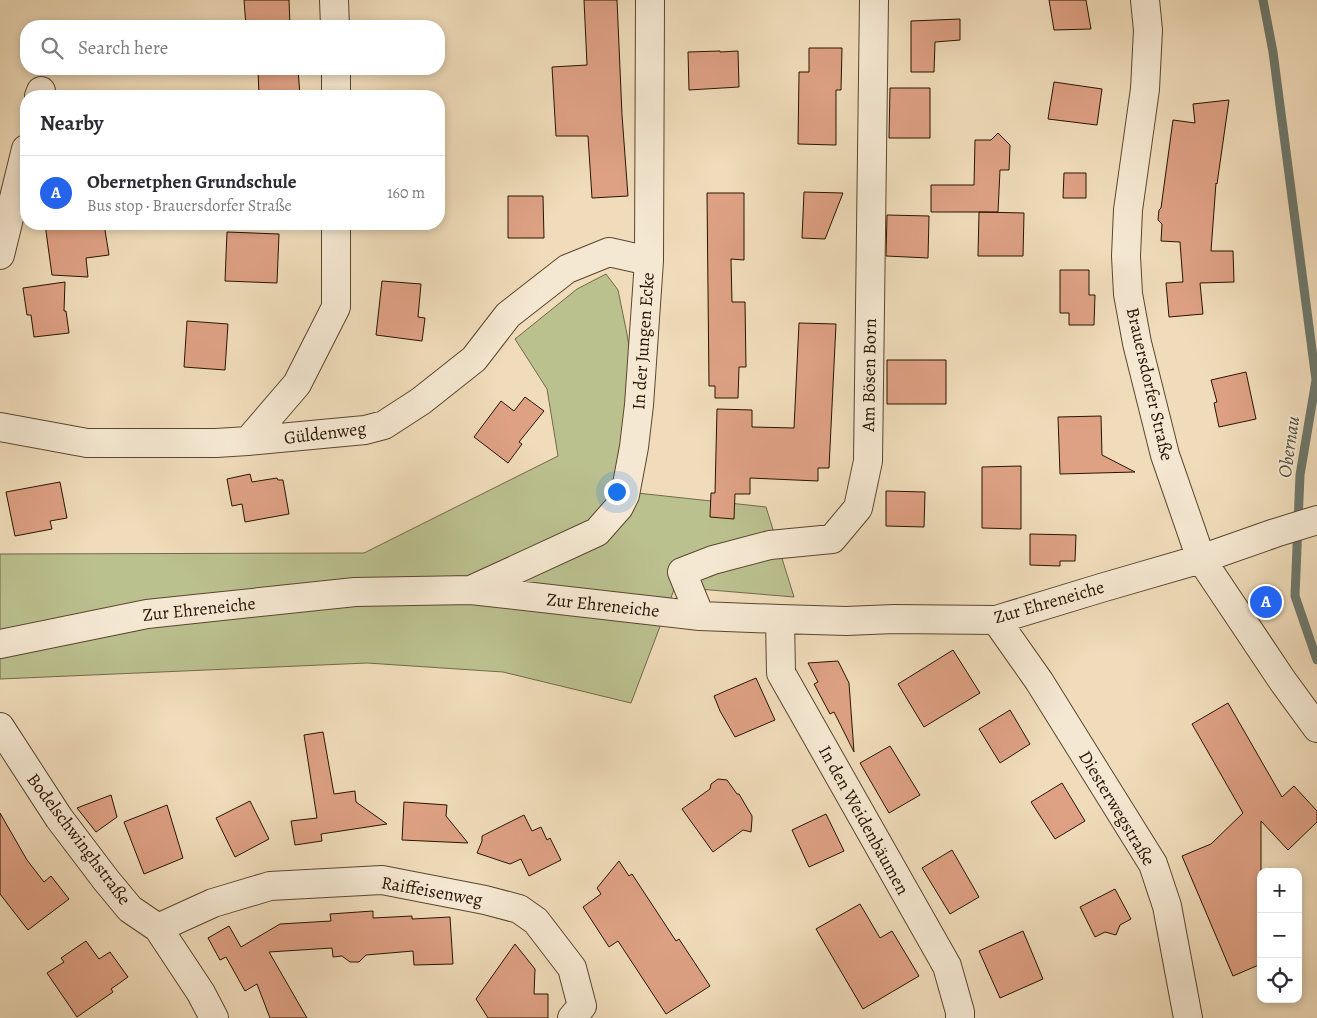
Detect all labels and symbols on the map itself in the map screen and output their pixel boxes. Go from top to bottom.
street label: In der Jungen Ecke [626,271,660,411]
street label: Brauersdorfer Straße [1121,305,1179,463]
street label: Am Bösen Born [856,318,882,433]
water label: Obernau [1272,414,1306,480]
street label: Güldenweg [283,416,367,450]
your location [604,479,630,505]
street label: Zur Ehreneiche [991,575,1107,629]
pin: A [1250,583,1282,621]
street label: Zur Ehreneiche [545,587,661,623]
street label: Zur Ehreneiche [141,591,257,627]
street label: In den Weidenbäumen [813,741,915,899]
street label: Diesterwegstraße [1073,746,1161,870]
street label: Bodelschwinghstraße [22,768,136,910]
street label: Raiffeisenweg [379,870,485,912]

